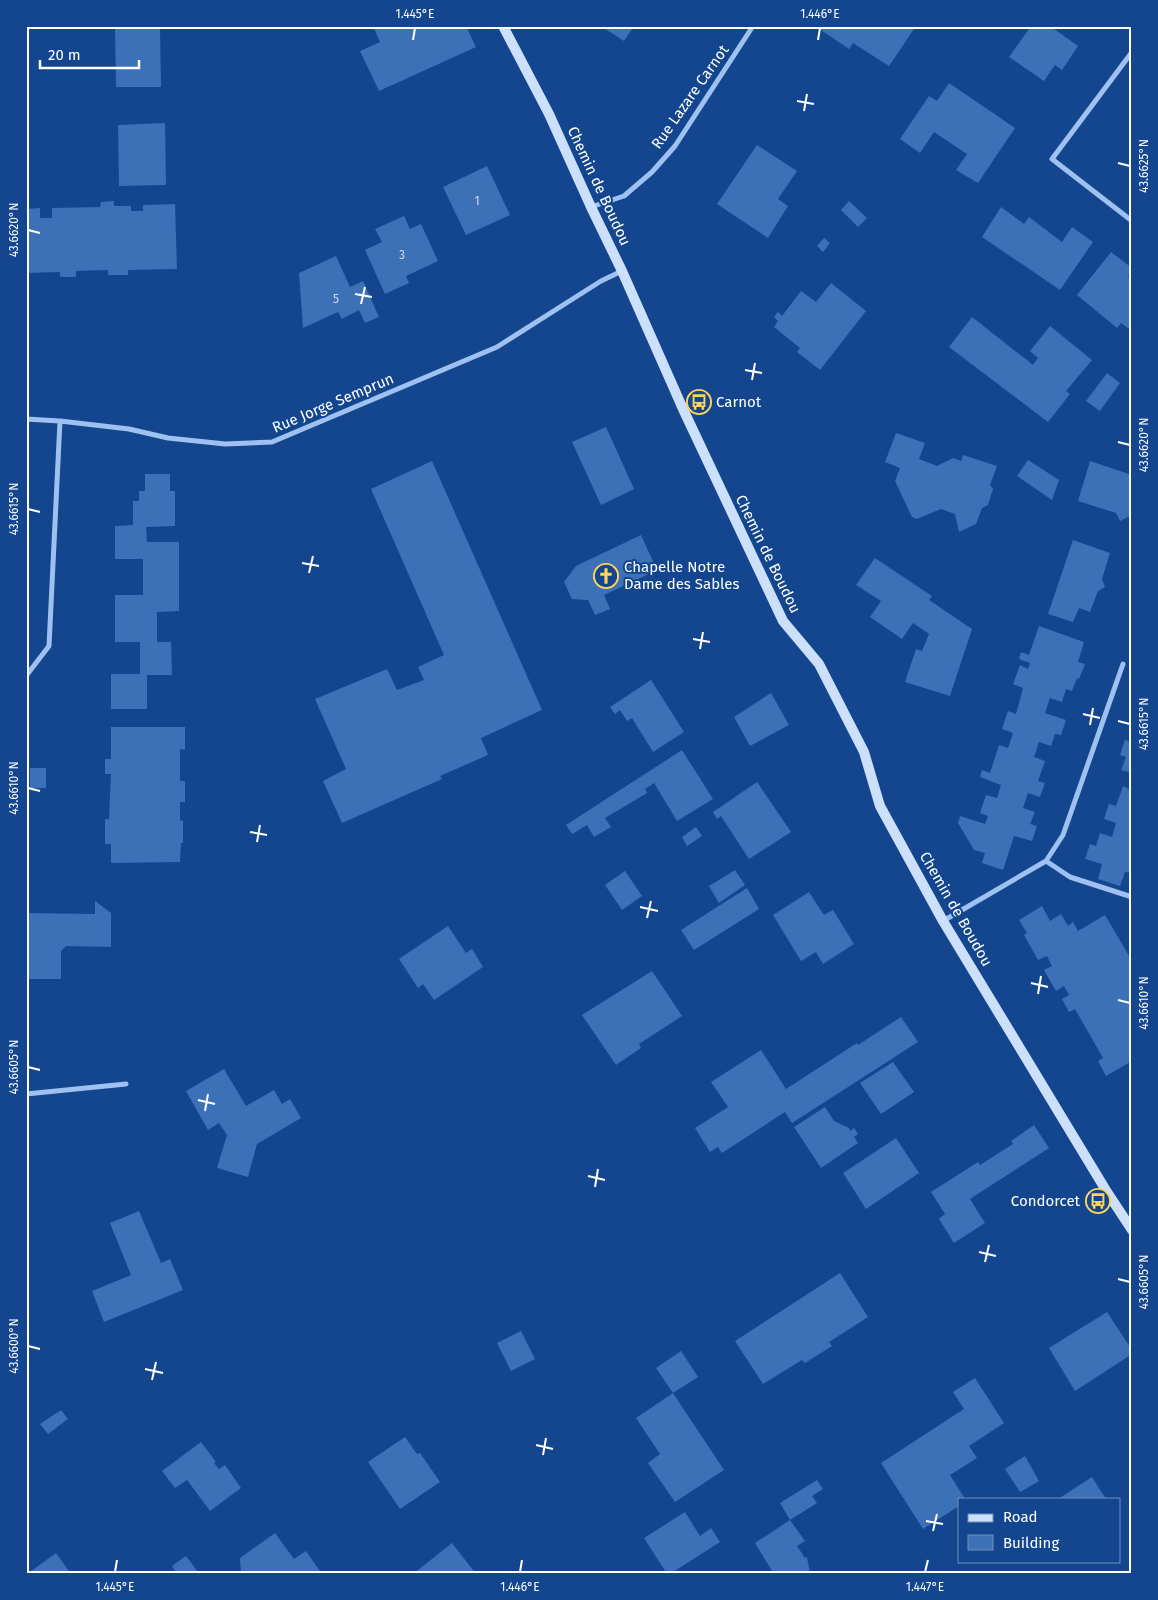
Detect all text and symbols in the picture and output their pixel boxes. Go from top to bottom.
text: 1.445°E [396,7,434,21]
text: 1.446°E [800,7,840,21]
scale bar [40,38,139,70]
street label: Rue Lazare Carnot [647,41,733,152]
text: 20 m [48,46,81,64]
street label: Chemin de Boudou [564,124,634,248]
text: 43.6625°N [1137,139,1151,193]
house number: 1 [474,194,480,208]
text: 43.6620°N [7,203,21,257]
house number: 3 [399,248,405,262]
house number: 5 [333,292,339,306]
street label: Rue Jorge Semprun [270,369,396,437]
bus stop icon: Carnot [686,389,712,415]
place label: Carnot [716,393,762,411]
text: 43.6620°N [1137,418,1151,472]
text: 43.6615°N [7,483,21,535]
street label: Chemin de Boudou [732,492,804,616]
place label: Chapelle Notre Dame des Sables [624,558,740,593]
church icon: Chapelle Notre Dame des Sables [593,563,619,589]
text: 43.6615°N [1137,698,1151,750]
text: 43.6610°N [7,761,21,815]
street label: Chemin de Boudou [916,849,996,969]
text: 43.6610°N [1137,976,1151,1030]
text: 43.6605°N [7,1040,21,1094]
bus stop icon: Condorcet [1085,1188,1111,1214]
place label: Condorcet [1011,1192,1081,1210]
text: 43.6605°N [1137,1255,1151,1309]
text: 43.6600°N [7,1318,21,1374]
legend [958,1498,1120,1562]
text: Road [1003,1508,1038,1526]
text: Building [1003,1534,1059,1552]
text: 1.445°E [96,1580,134,1594]
text: 1.446°E [500,1580,540,1594]
text: 1.447°E [906,1580,944,1594]

